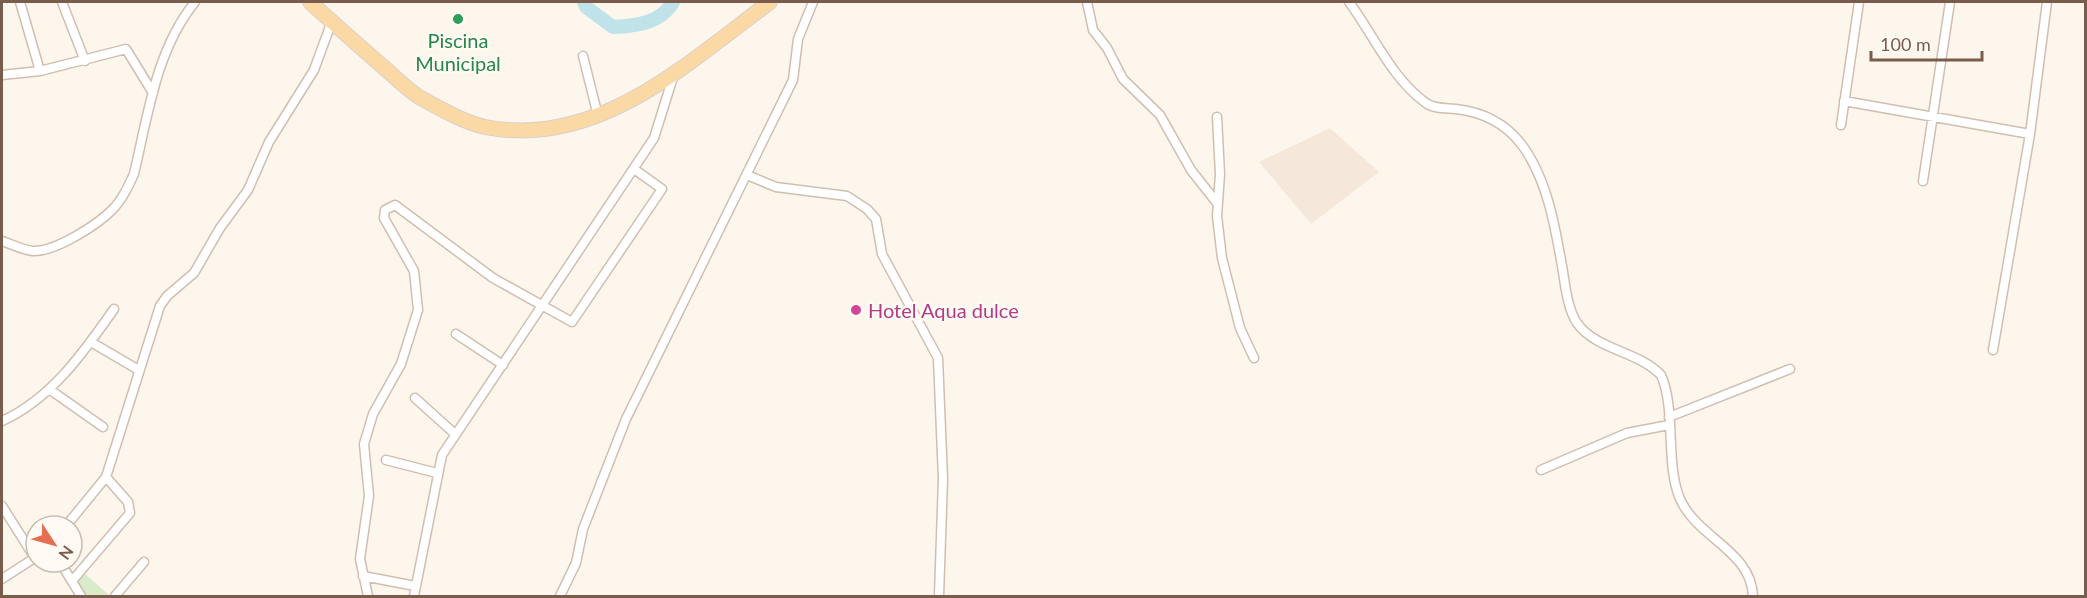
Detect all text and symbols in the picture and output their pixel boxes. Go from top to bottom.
marker: Piscina Municipal [451,12,465,26]
scale bar [1871,24,1982,62]
place label: Piscina Municipal [415,28,501,75]
text: 100 m [1880,33,1931,55]
place label: Hotel Aqua dulce [868,298,1019,322]
marker: Hotel Aqua dulce [849,303,863,317]
north arrow [24,514,84,574]
text: N [55,543,78,564]

